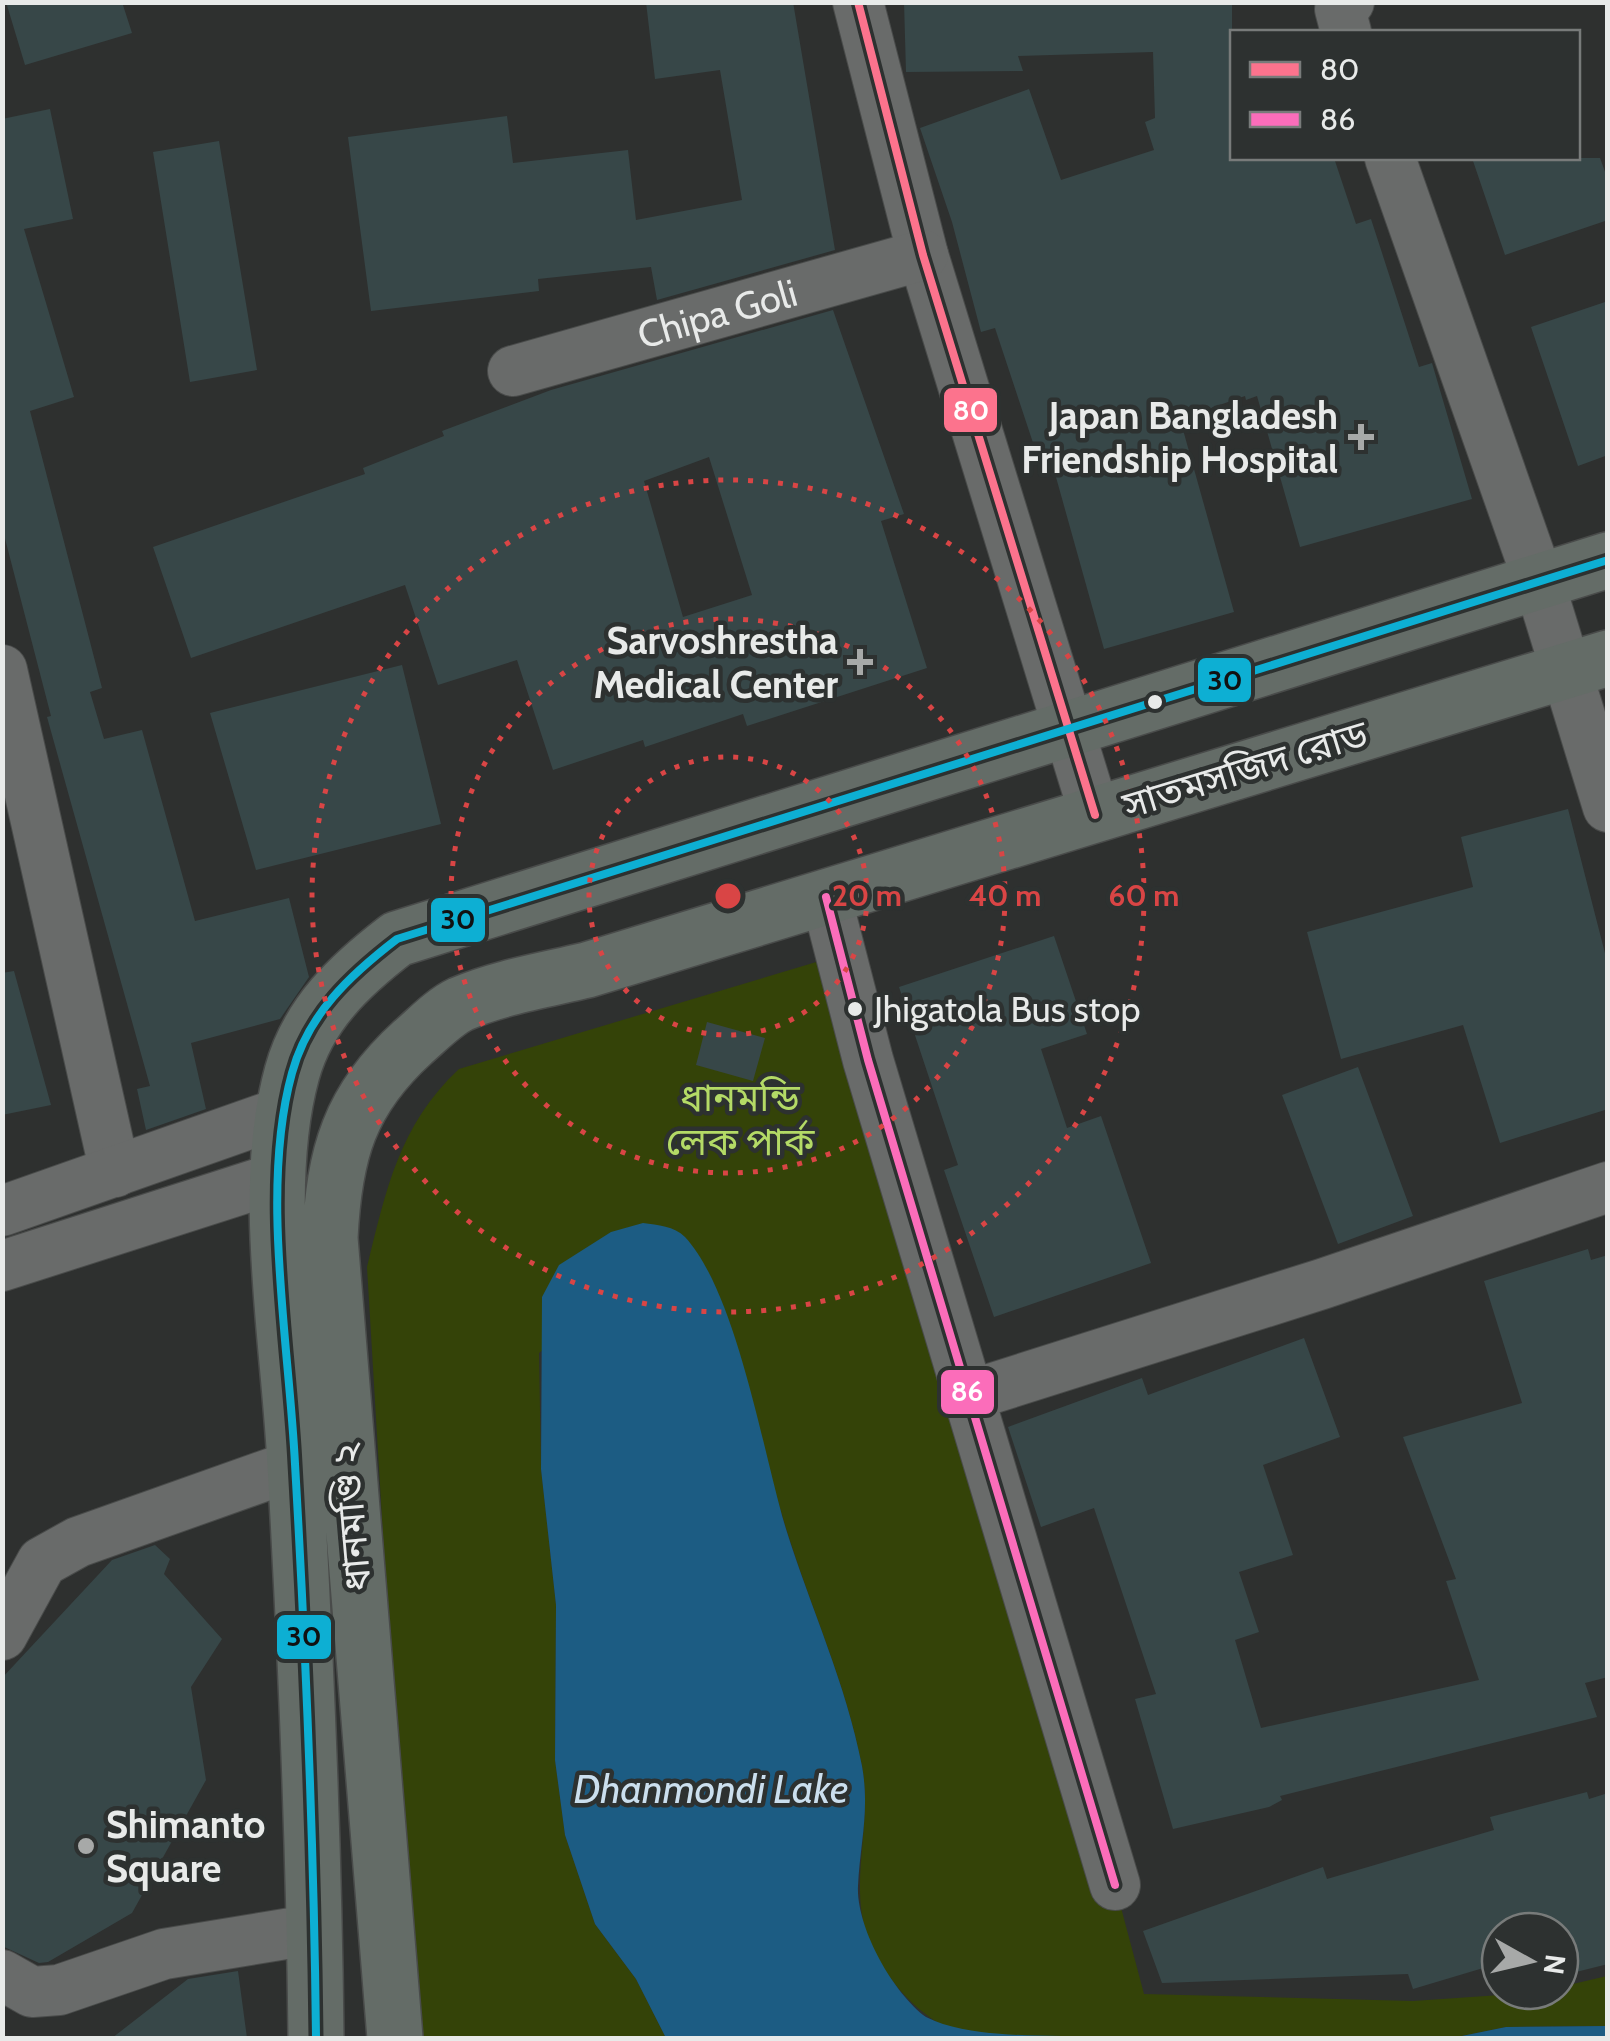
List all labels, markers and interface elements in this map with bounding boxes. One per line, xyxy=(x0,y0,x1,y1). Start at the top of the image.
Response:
legend xyxy=(1230,30,1580,160)
text: 80 xyxy=(1320,51,1359,88)
text: 86 xyxy=(1320,101,1355,138)
street label: Chipa Goli xyxy=(632,268,802,358)
line badge: 80 xyxy=(942,386,999,434)
place label: Japan Bangladesh Friendship Hospital xyxy=(1021,392,1338,483)
text: 80 xyxy=(953,393,989,427)
marker: Japan Bangladesh Friendship Hospital xyxy=(1348,424,1374,450)
place label: Sarvoshrestha Medical Center xyxy=(593,617,838,708)
marker: Sarvoshrestha Medical Center xyxy=(847,649,873,675)
line badge: 30 xyxy=(1196,656,1253,704)
text: 30 xyxy=(1208,663,1242,697)
unlabelled marker xyxy=(1145,692,1165,712)
street label: সাতমসজিদ রোড xyxy=(1116,709,1374,829)
text: 20 m xyxy=(832,877,902,914)
text: 40 m xyxy=(969,877,1041,914)
text: 60 m xyxy=(1109,877,1179,914)
centre of rings xyxy=(710,878,746,914)
line badge: 30 xyxy=(429,896,487,944)
text: 30 xyxy=(441,902,475,936)
place label: Jhigatola Bus stop xyxy=(873,987,1140,1031)
marker: Jhigatola Bus stop xyxy=(845,999,865,1019)
park label: ধানমন্ডি লেক পার্ক xyxy=(666,1074,816,1165)
line badge: 86 xyxy=(939,1368,996,1416)
text: 86 xyxy=(951,1374,983,1408)
street label: ধানমণ্ডি ২ xyxy=(321,1441,381,1593)
line badge: 30 xyxy=(275,1613,333,1661)
text: 30 xyxy=(287,1619,321,1653)
water label: Dhanmondi Lake xyxy=(574,1764,848,1813)
place label: Shimanto Square xyxy=(106,1801,265,1892)
marker: Shimanto Square xyxy=(75,1835,97,1857)
north arrow xyxy=(1480,1911,1580,2011)
text: N xyxy=(1537,1952,1573,1977)

